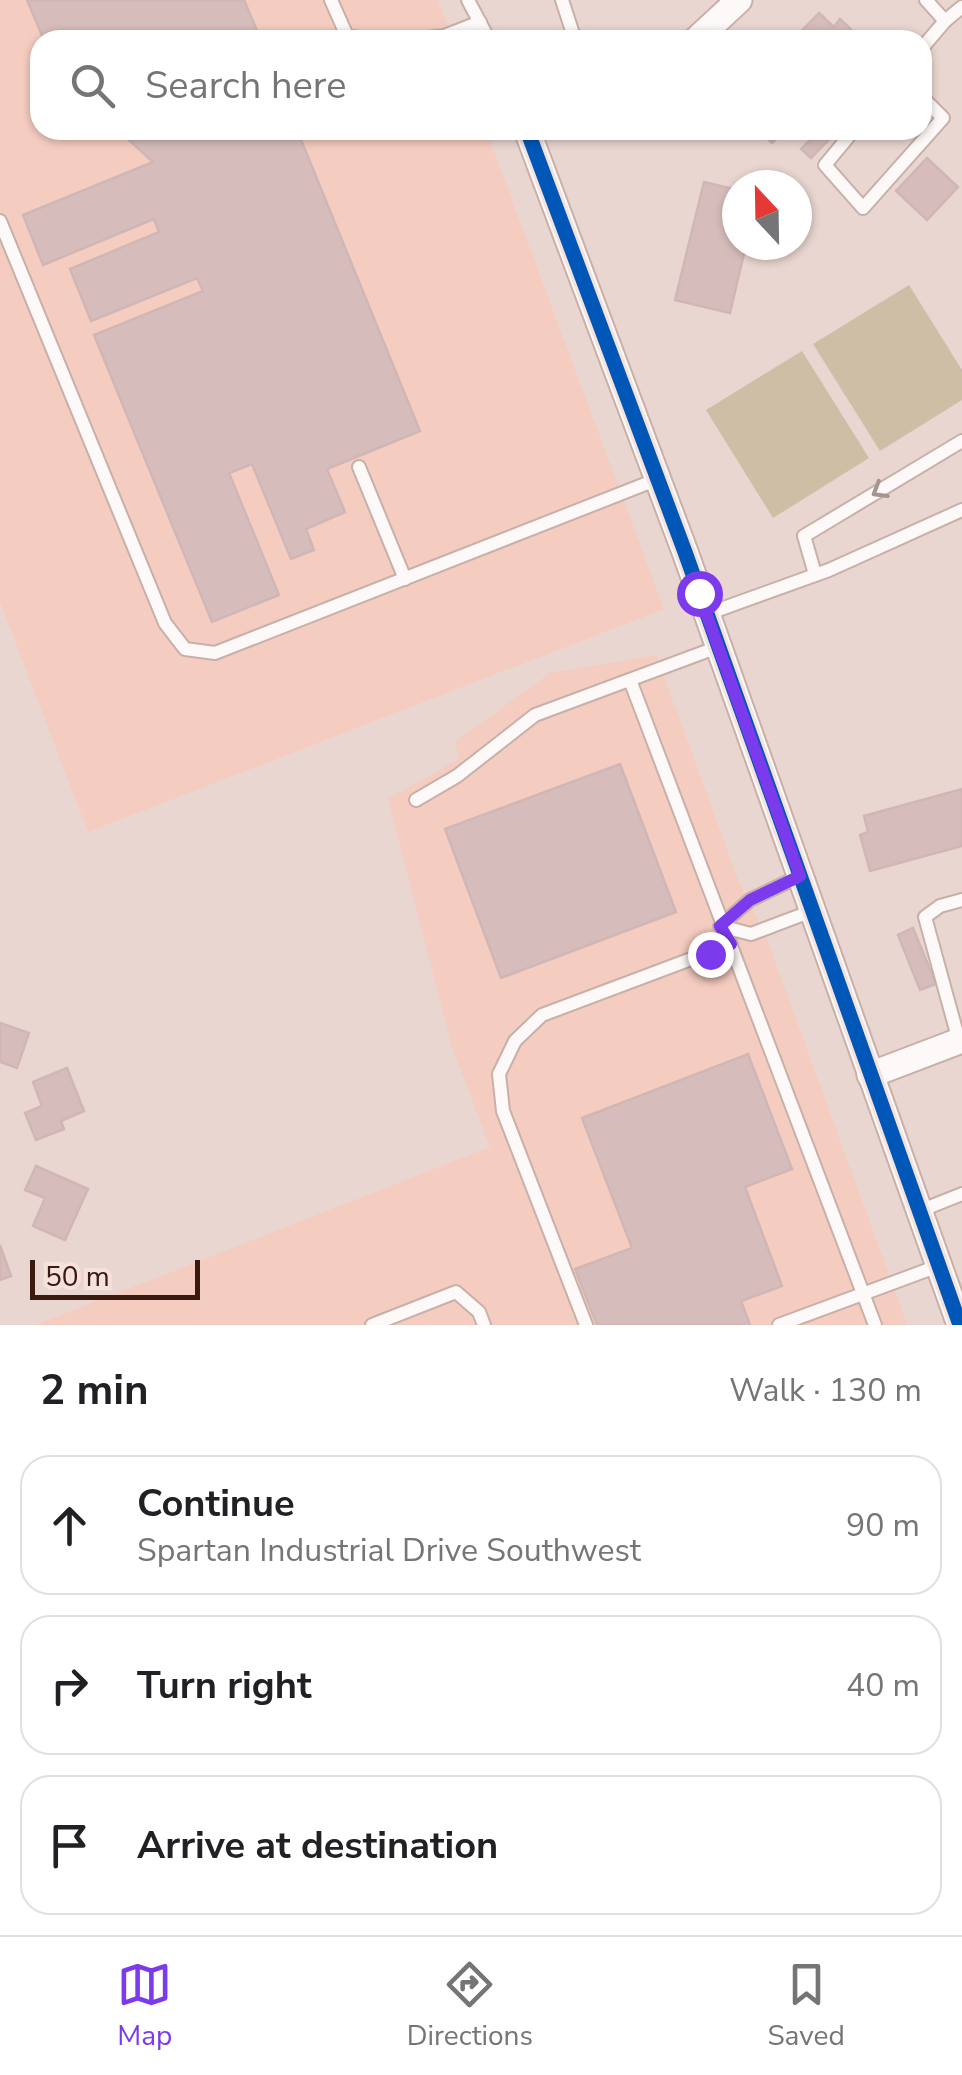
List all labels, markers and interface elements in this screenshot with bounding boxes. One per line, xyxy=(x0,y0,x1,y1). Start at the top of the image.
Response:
search box xyxy=(30,30,932,140)
icon: search xyxy=(65,58,120,113)
text: Search here xyxy=(145,60,346,111)
north arrow xyxy=(722,170,812,260)
one-way arrow xyxy=(872,479,890,498)
route start xyxy=(677,571,723,617)
route end xyxy=(688,932,734,978)
scale bar xyxy=(30,1255,200,1300)
text: 50 m xyxy=(45,1258,110,1296)
text: 2 min xyxy=(40,1362,149,1419)
text: Walk · 130 m xyxy=(729,1369,922,1412)
text: Continue xyxy=(137,1478,295,1529)
icon: ahead xyxy=(42,1498,97,1553)
text: 90 m xyxy=(846,1504,920,1547)
text: Spartan Industrial Drive Southwest xyxy=(137,1529,641,1572)
icon: right xyxy=(42,1658,97,1713)
text: Turn right xyxy=(137,1660,312,1711)
text: 40 m xyxy=(846,1664,920,1707)
icon: arrive xyxy=(42,1818,97,1873)
text: Arrive at destination xyxy=(137,1820,498,1871)
tab: Map xyxy=(117,1957,172,2055)
tab: Directions xyxy=(407,1957,533,2055)
tab: Saved xyxy=(767,1957,845,2055)

